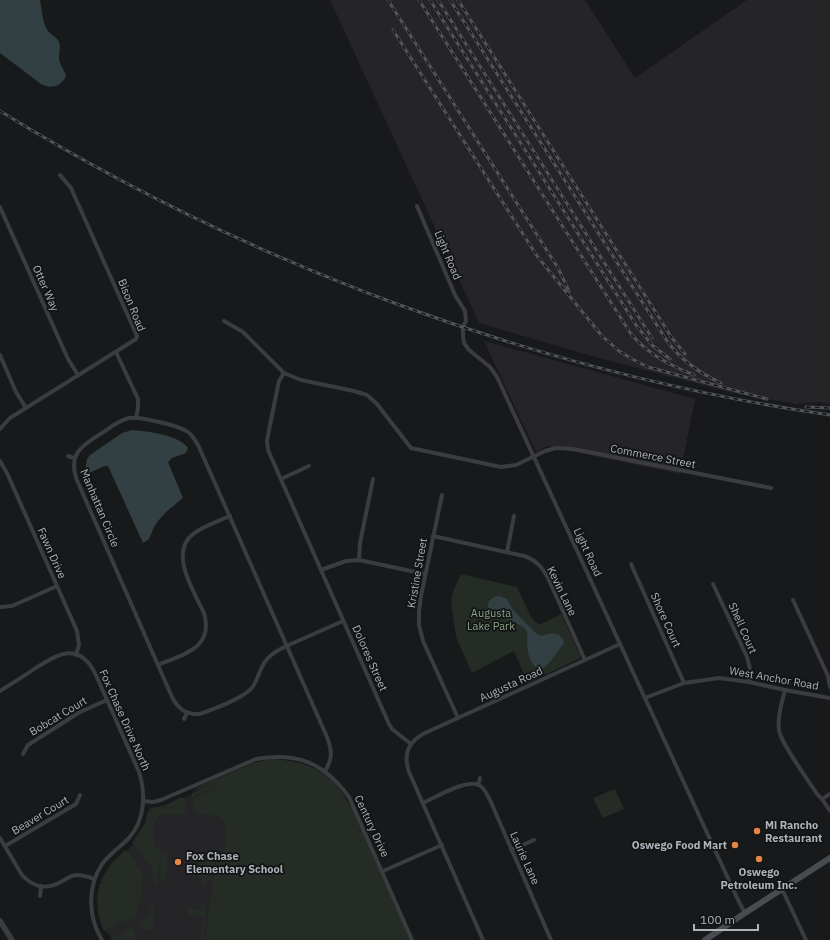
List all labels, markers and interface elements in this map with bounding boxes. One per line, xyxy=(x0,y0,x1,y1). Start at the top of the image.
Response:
street label: Light Road xyxy=(431,228,465,282)
street label: Otter Way xyxy=(30,263,63,314)
street label: Bison Road xyxy=(115,277,149,333)
street label: Commerce Street xyxy=(609,441,697,471)
street label: Manhattan Circle xyxy=(77,467,123,549)
street label: Fawn Drive xyxy=(35,525,69,581)
street label: Light Road xyxy=(571,525,605,579)
street label: Kristine Street xyxy=(404,537,430,609)
street label: Kevin Lane xyxy=(544,564,580,618)
street label: Shore Court xyxy=(648,590,684,650)
street label: Shell Court xyxy=(726,600,761,656)
park label: Augusta Lake Park xyxy=(467,606,515,633)
street label: Dolores Street xyxy=(349,623,391,693)
street label: Augusta Road xyxy=(477,663,545,705)
street label: West Anchor Road xyxy=(728,663,820,693)
street label: Fox Chase Drive North xyxy=(96,667,154,773)
street label: Bobcat Court xyxy=(27,693,89,739)
street label: Beaver Court xyxy=(9,792,71,838)
street label: Century Drive xyxy=(351,793,393,859)
place label: Mi Rancho Restaurant xyxy=(765,818,822,845)
marker: Mi Rancho Restaurant xyxy=(752,826,762,836)
street label: Laurie Lane xyxy=(507,829,543,887)
place label: Oswego Food Mart xyxy=(632,838,727,852)
marker: Oswego Food Mart xyxy=(730,840,740,850)
place label: Fox Chase Elementary School xyxy=(186,849,284,876)
marker: Oswego Petroleum Inc. xyxy=(754,854,764,864)
marker: Fox Chase Elementary School xyxy=(173,857,183,867)
place label: Oswego Petroleum Inc. xyxy=(721,865,797,892)
scale bar xyxy=(694,906,758,932)
text: 100 m xyxy=(700,912,735,927)

